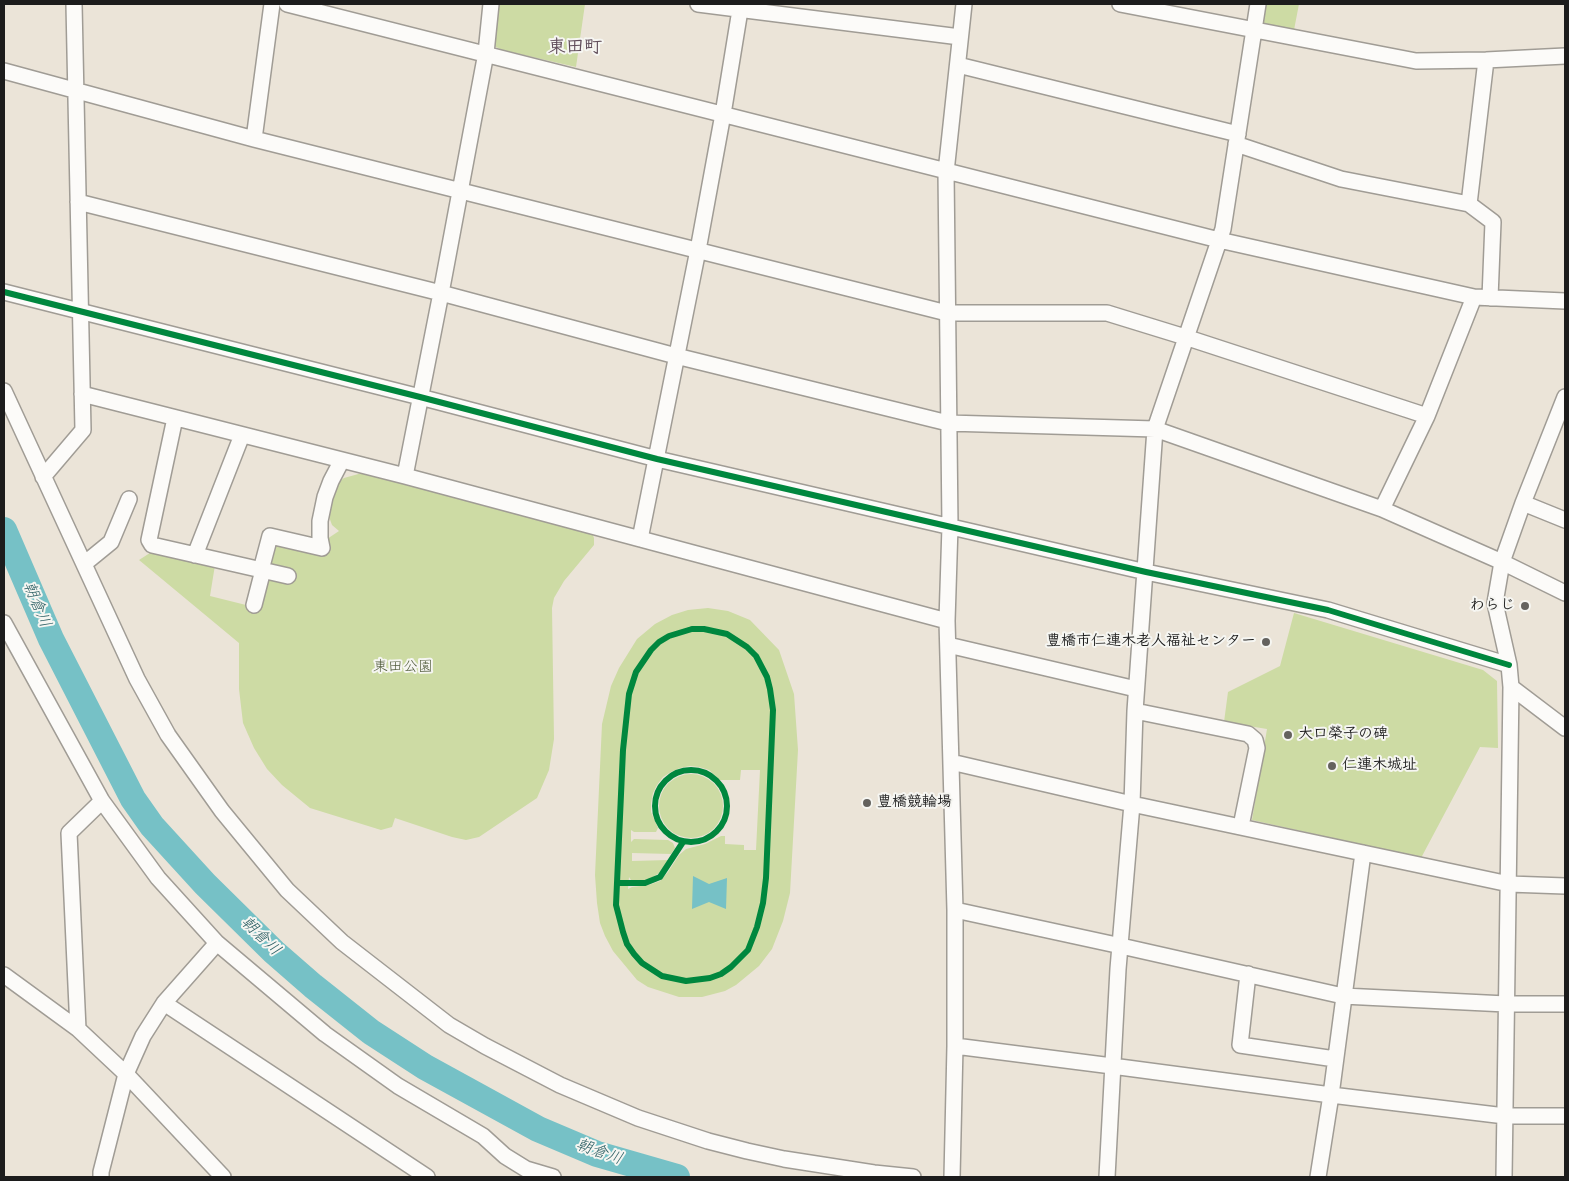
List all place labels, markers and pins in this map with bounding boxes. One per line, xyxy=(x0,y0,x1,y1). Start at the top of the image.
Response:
place label: わらじ xyxy=(1470,597,1515,615)
marker: わらじ xyxy=(1519,600,1531,612)
place label: 豊橋市仁連木老人福祉センター xyxy=(1046,633,1256,651)
marker: 豊橋市仁連木老人福祉センター xyxy=(1260,636,1272,648)
place label: 大口榮子の碑 xyxy=(1298,726,1388,744)
marker: 大口榮子の碑 xyxy=(1282,729,1294,741)
place label: 仁連木城址 xyxy=(1342,757,1417,775)
marker: 仁連木城址 xyxy=(1326,760,1338,772)
place label: 豊橋競輪場 xyxy=(877,794,952,812)
marker: 豊橋競輪場 xyxy=(861,797,873,809)

